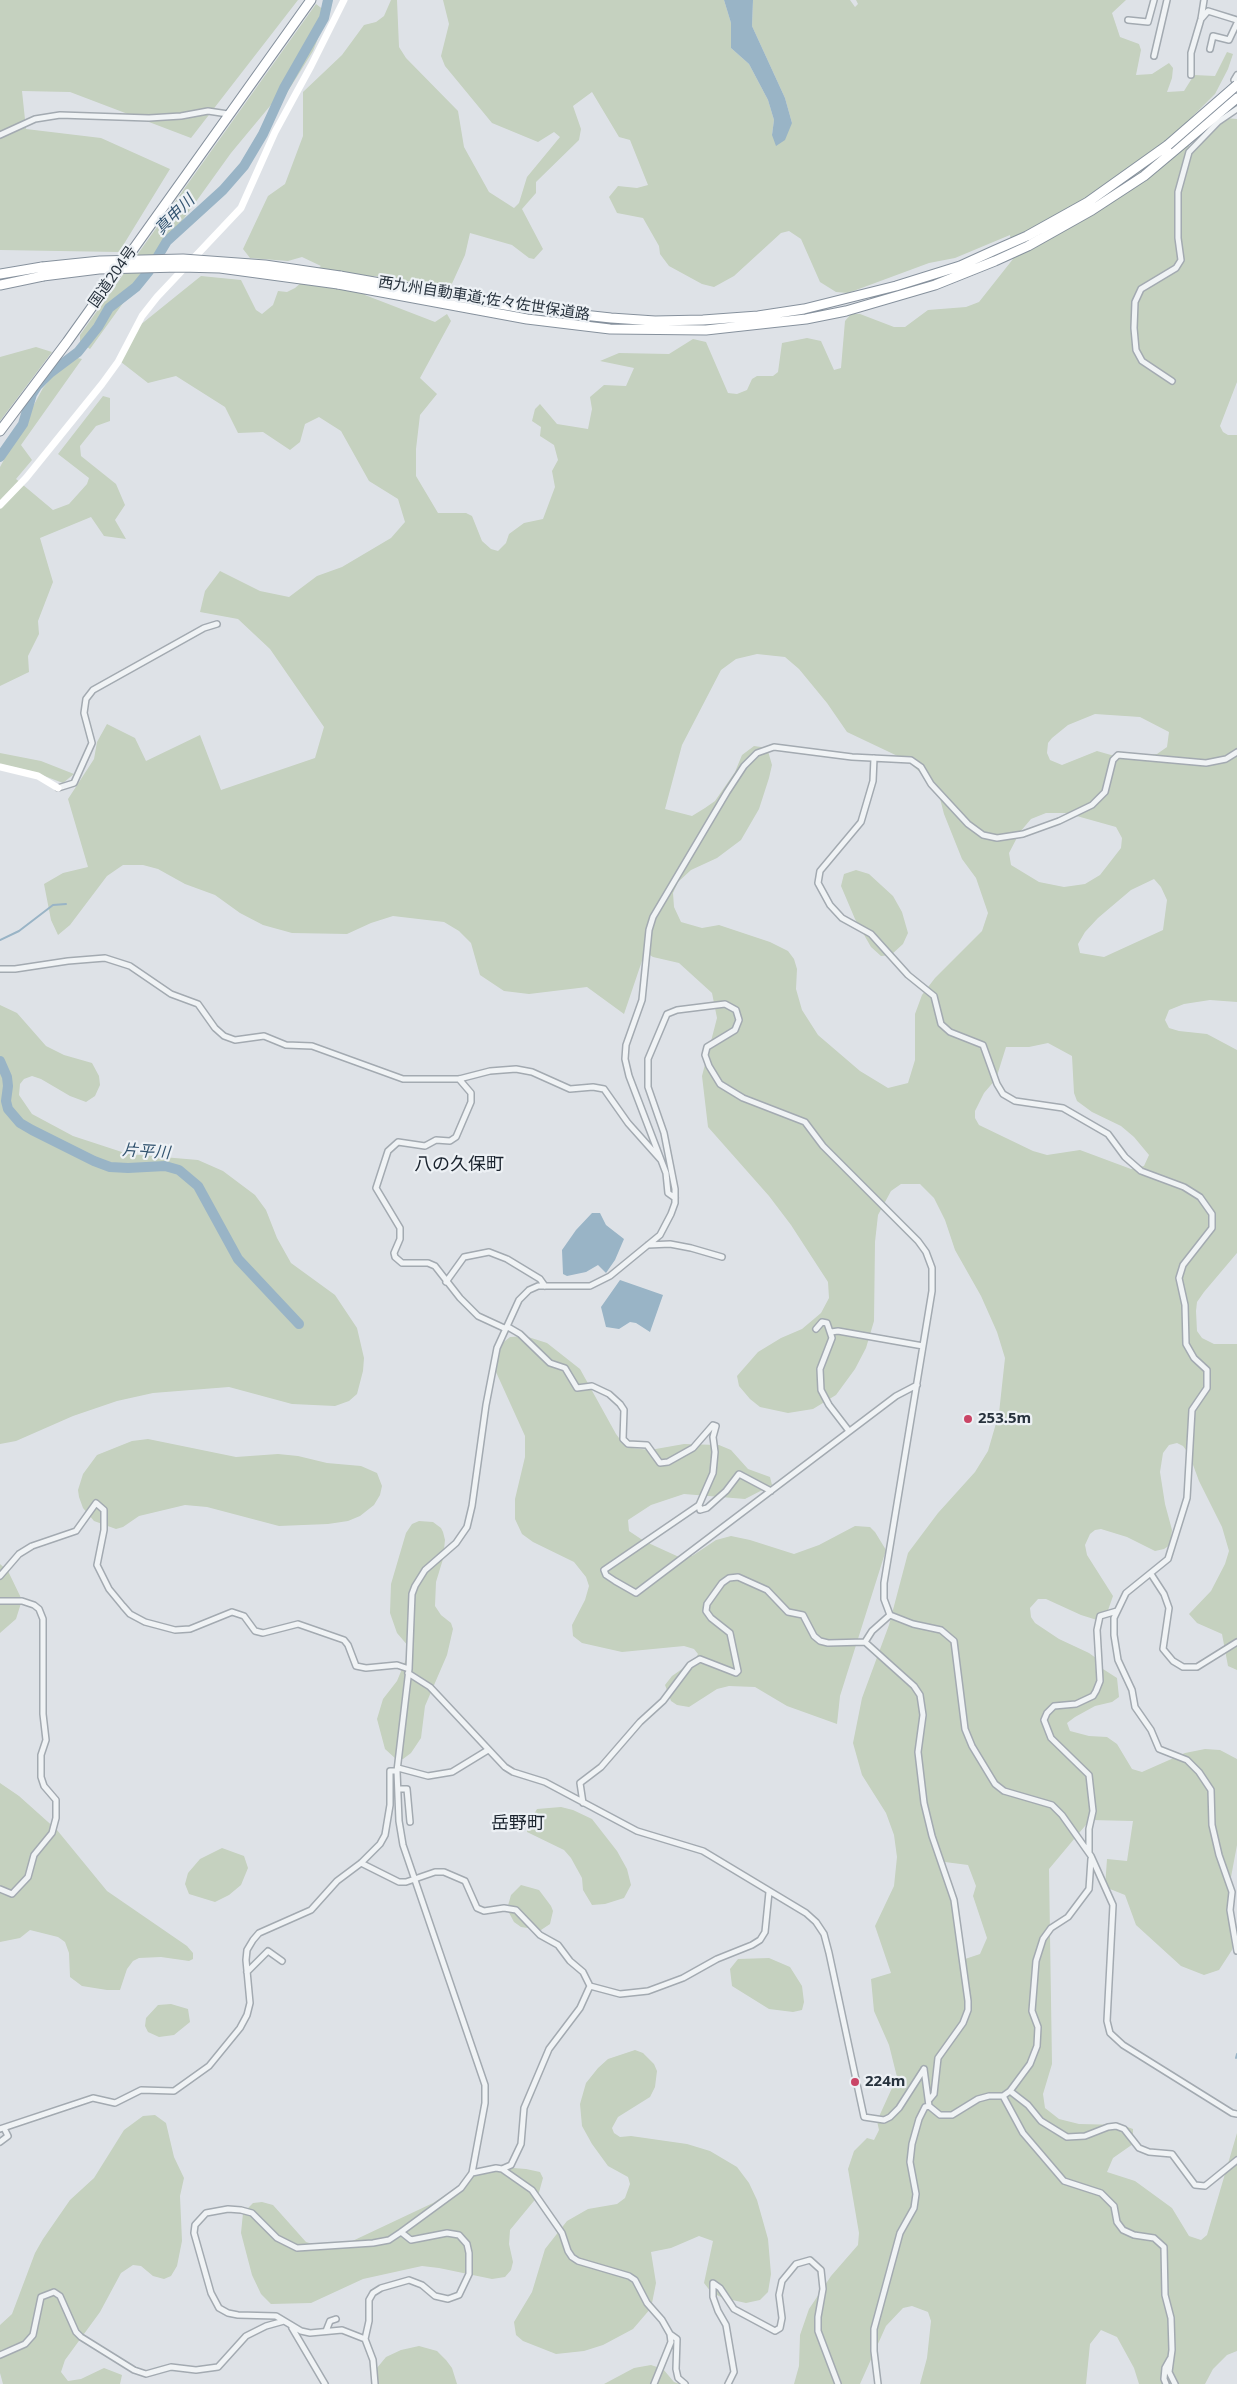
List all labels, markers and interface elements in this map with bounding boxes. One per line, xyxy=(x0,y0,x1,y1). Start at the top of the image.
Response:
water label: 真申川 xyxy=(151,191,199,239)
street label: 国道204号 xyxy=(85,243,141,311)
street label: 西九州自動車道;佐々佐世保道路 xyxy=(377,273,591,325)
water label: 片平川 xyxy=(121,1141,171,1163)
district label: 八の久保町 xyxy=(414,1154,504,1176)
place label: 253.5m xyxy=(978,1410,1031,1428)
marker: 253.5m xyxy=(962,1413,974,1425)
district label: 岳野町 xyxy=(491,1813,545,1835)
place label: 224m xyxy=(865,2073,905,2091)
marker: 224m xyxy=(849,2076,861,2088)

